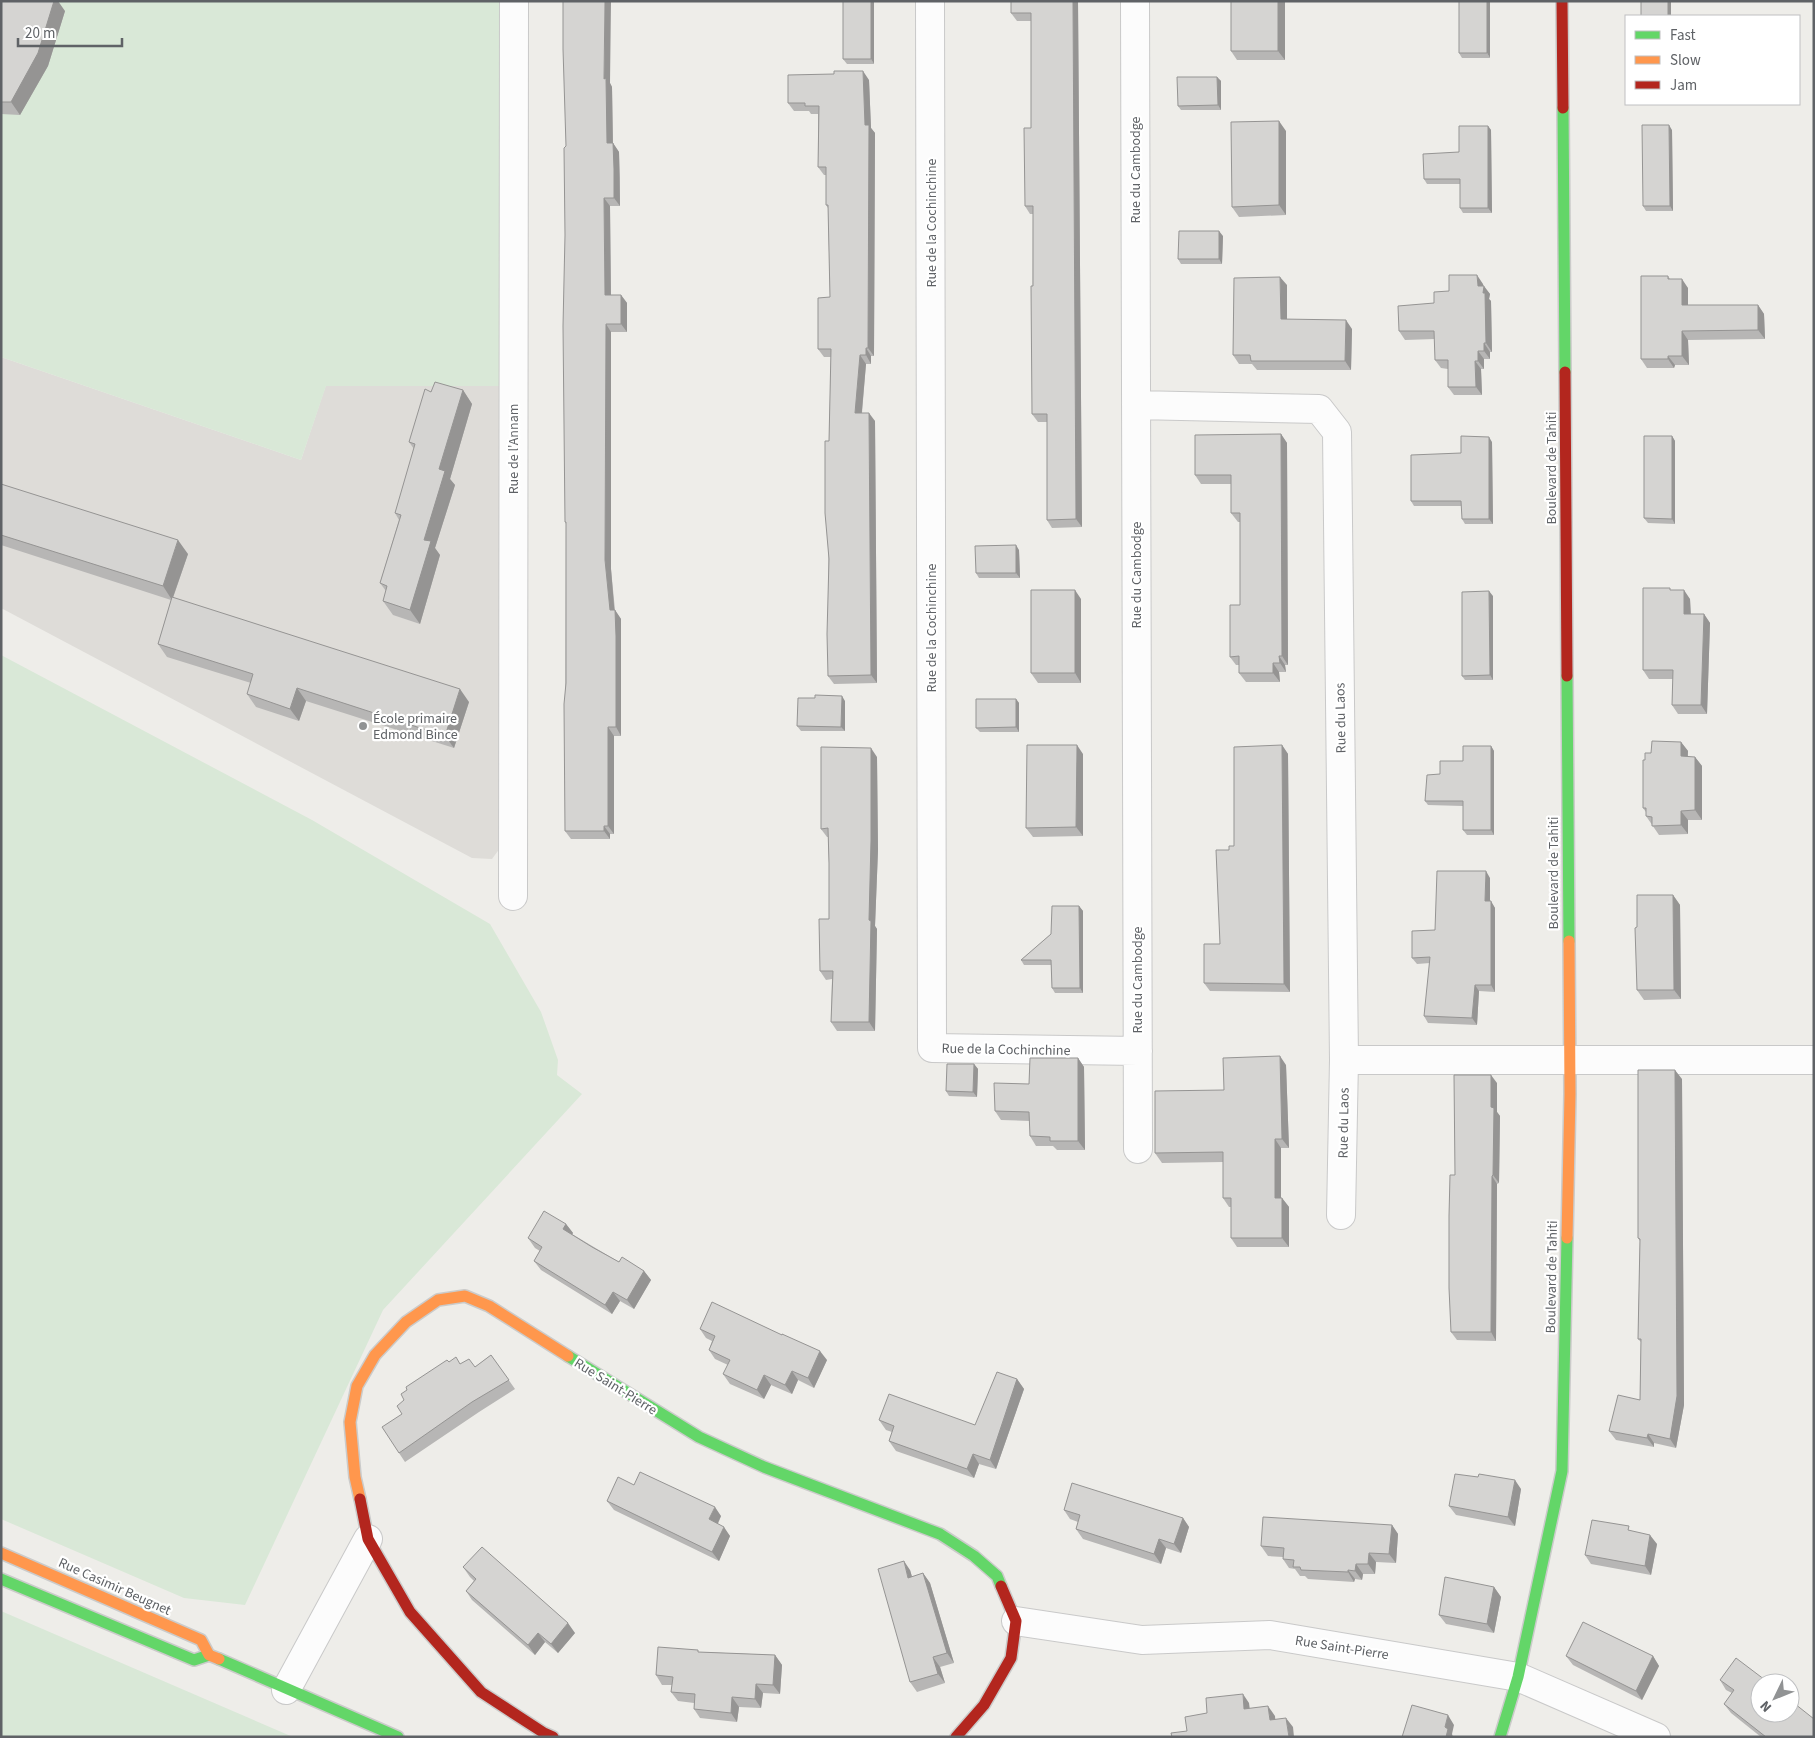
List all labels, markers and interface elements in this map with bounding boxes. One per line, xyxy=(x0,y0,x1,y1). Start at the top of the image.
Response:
scale bar xyxy=(18,15,121,47)
legend xyxy=(1625,15,1800,105)
text: 20 m xyxy=(25,23,55,44)
text: Fast xyxy=(1670,25,1696,46)
text: Slow xyxy=(1670,50,1701,71)
text: Jam xyxy=(1670,75,1697,96)
street label: Rue du Cambodge xyxy=(1126,116,1146,224)
street label: Rue de la Cochinchine xyxy=(922,158,942,288)
street label: Rue de l'Annam xyxy=(504,404,524,494)
street label: Boulevard de Tahiti xyxy=(1542,412,1562,524)
street label: Rue du Cambodge xyxy=(1127,521,1147,629)
street label: Rue de la Cochinchine xyxy=(922,563,942,693)
street label: Rue du Laos xyxy=(1330,682,1352,754)
place label: École primaire Edmond Bince xyxy=(373,709,458,745)
marker: École primaire Edmond Bince xyxy=(357,720,369,732)
street label: Boulevard de Tahiti xyxy=(1544,817,1564,929)
street label: Rue du Cambodge xyxy=(1128,926,1148,1034)
street label: Rue de la Cochinchine xyxy=(941,1039,1071,1061)
street label: Rue du Laos xyxy=(1333,1087,1355,1159)
street label: Boulevard de Tahiti xyxy=(1541,1220,1563,1334)
street label: Rue Saint-Pierre xyxy=(570,1353,661,1420)
street label: Rue Casimir Beugnet xyxy=(55,1553,174,1621)
street label: Rue Saint-Pierre xyxy=(1294,1631,1390,1665)
north arrow xyxy=(1750,1673,1800,1723)
text: N xyxy=(1756,1696,1777,1716)

